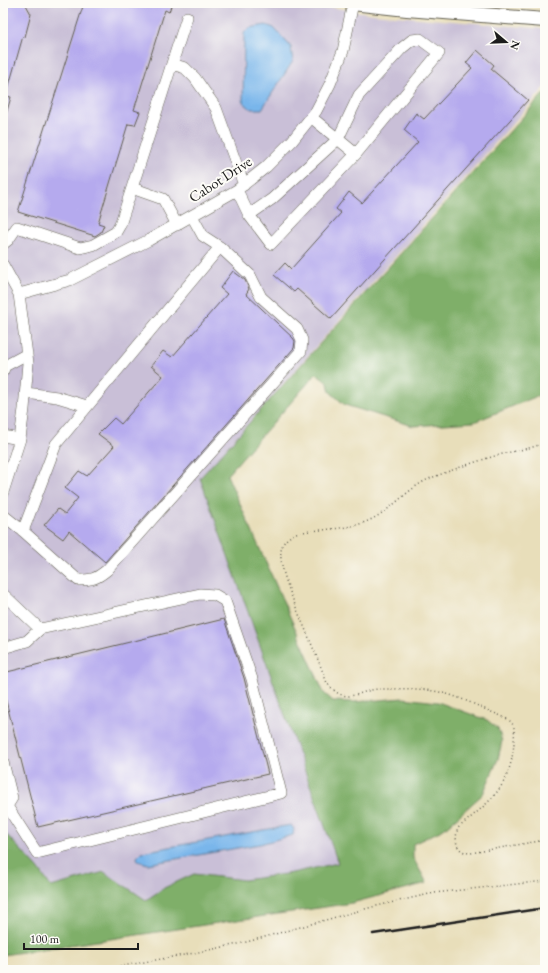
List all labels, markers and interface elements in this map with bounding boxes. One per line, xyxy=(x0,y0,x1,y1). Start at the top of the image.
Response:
north arrow xyxy=(486,22,526,62)
text: N xyxy=(507,39,524,52)
street label: Cabot Drive xyxy=(185,151,255,206)
scale bar xyxy=(24,925,138,951)
text: 100 m xyxy=(30,931,60,947)

